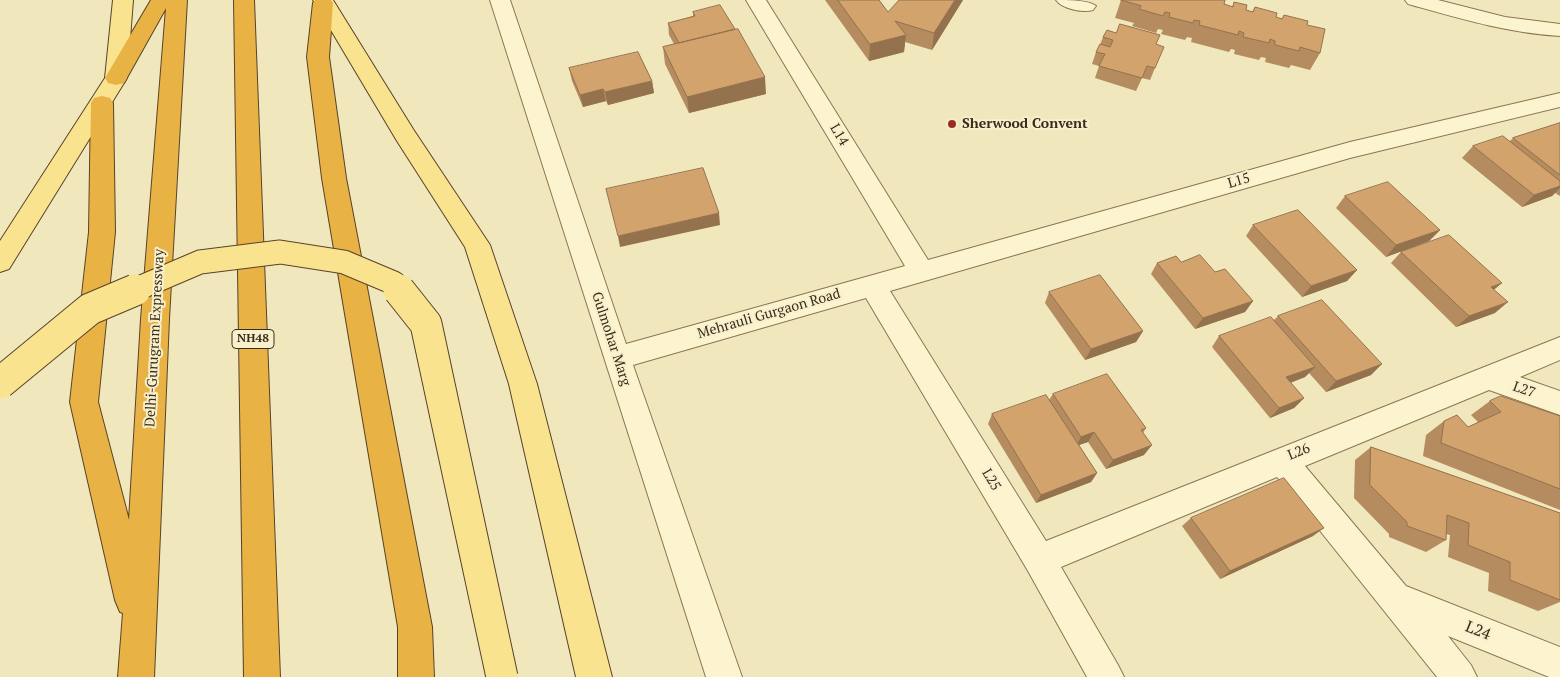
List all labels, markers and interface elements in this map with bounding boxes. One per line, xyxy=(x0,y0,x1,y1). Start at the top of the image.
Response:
place label: Sherwood Convent xyxy=(962,116,1088,132)
marker: Sherwood Convent xyxy=(946,118,958,130)
street label: L14 xyxy=(826,121,852,149)
street label: L15 xyxy=(1226,170,1252,192)
street label: Delhi-Gurugram Expressway xyxy=(142,249,168,427)
street label: Mehrauli Gurgaon Road xyxy=(696,286,842,342)
street label: Gulmohar Marg xyxy=(588,290,634,388)
road number: NH48 xyxy=(232,329,274,348)
street label: L27 xyxy=(1511,378,1537,402)
street label: L26 xyxy=(1285,440,1313,464)
street label: L25 xyxy=(978,466,1004,494)
street label: L24 xyxy=(1462,617,1494,645)

